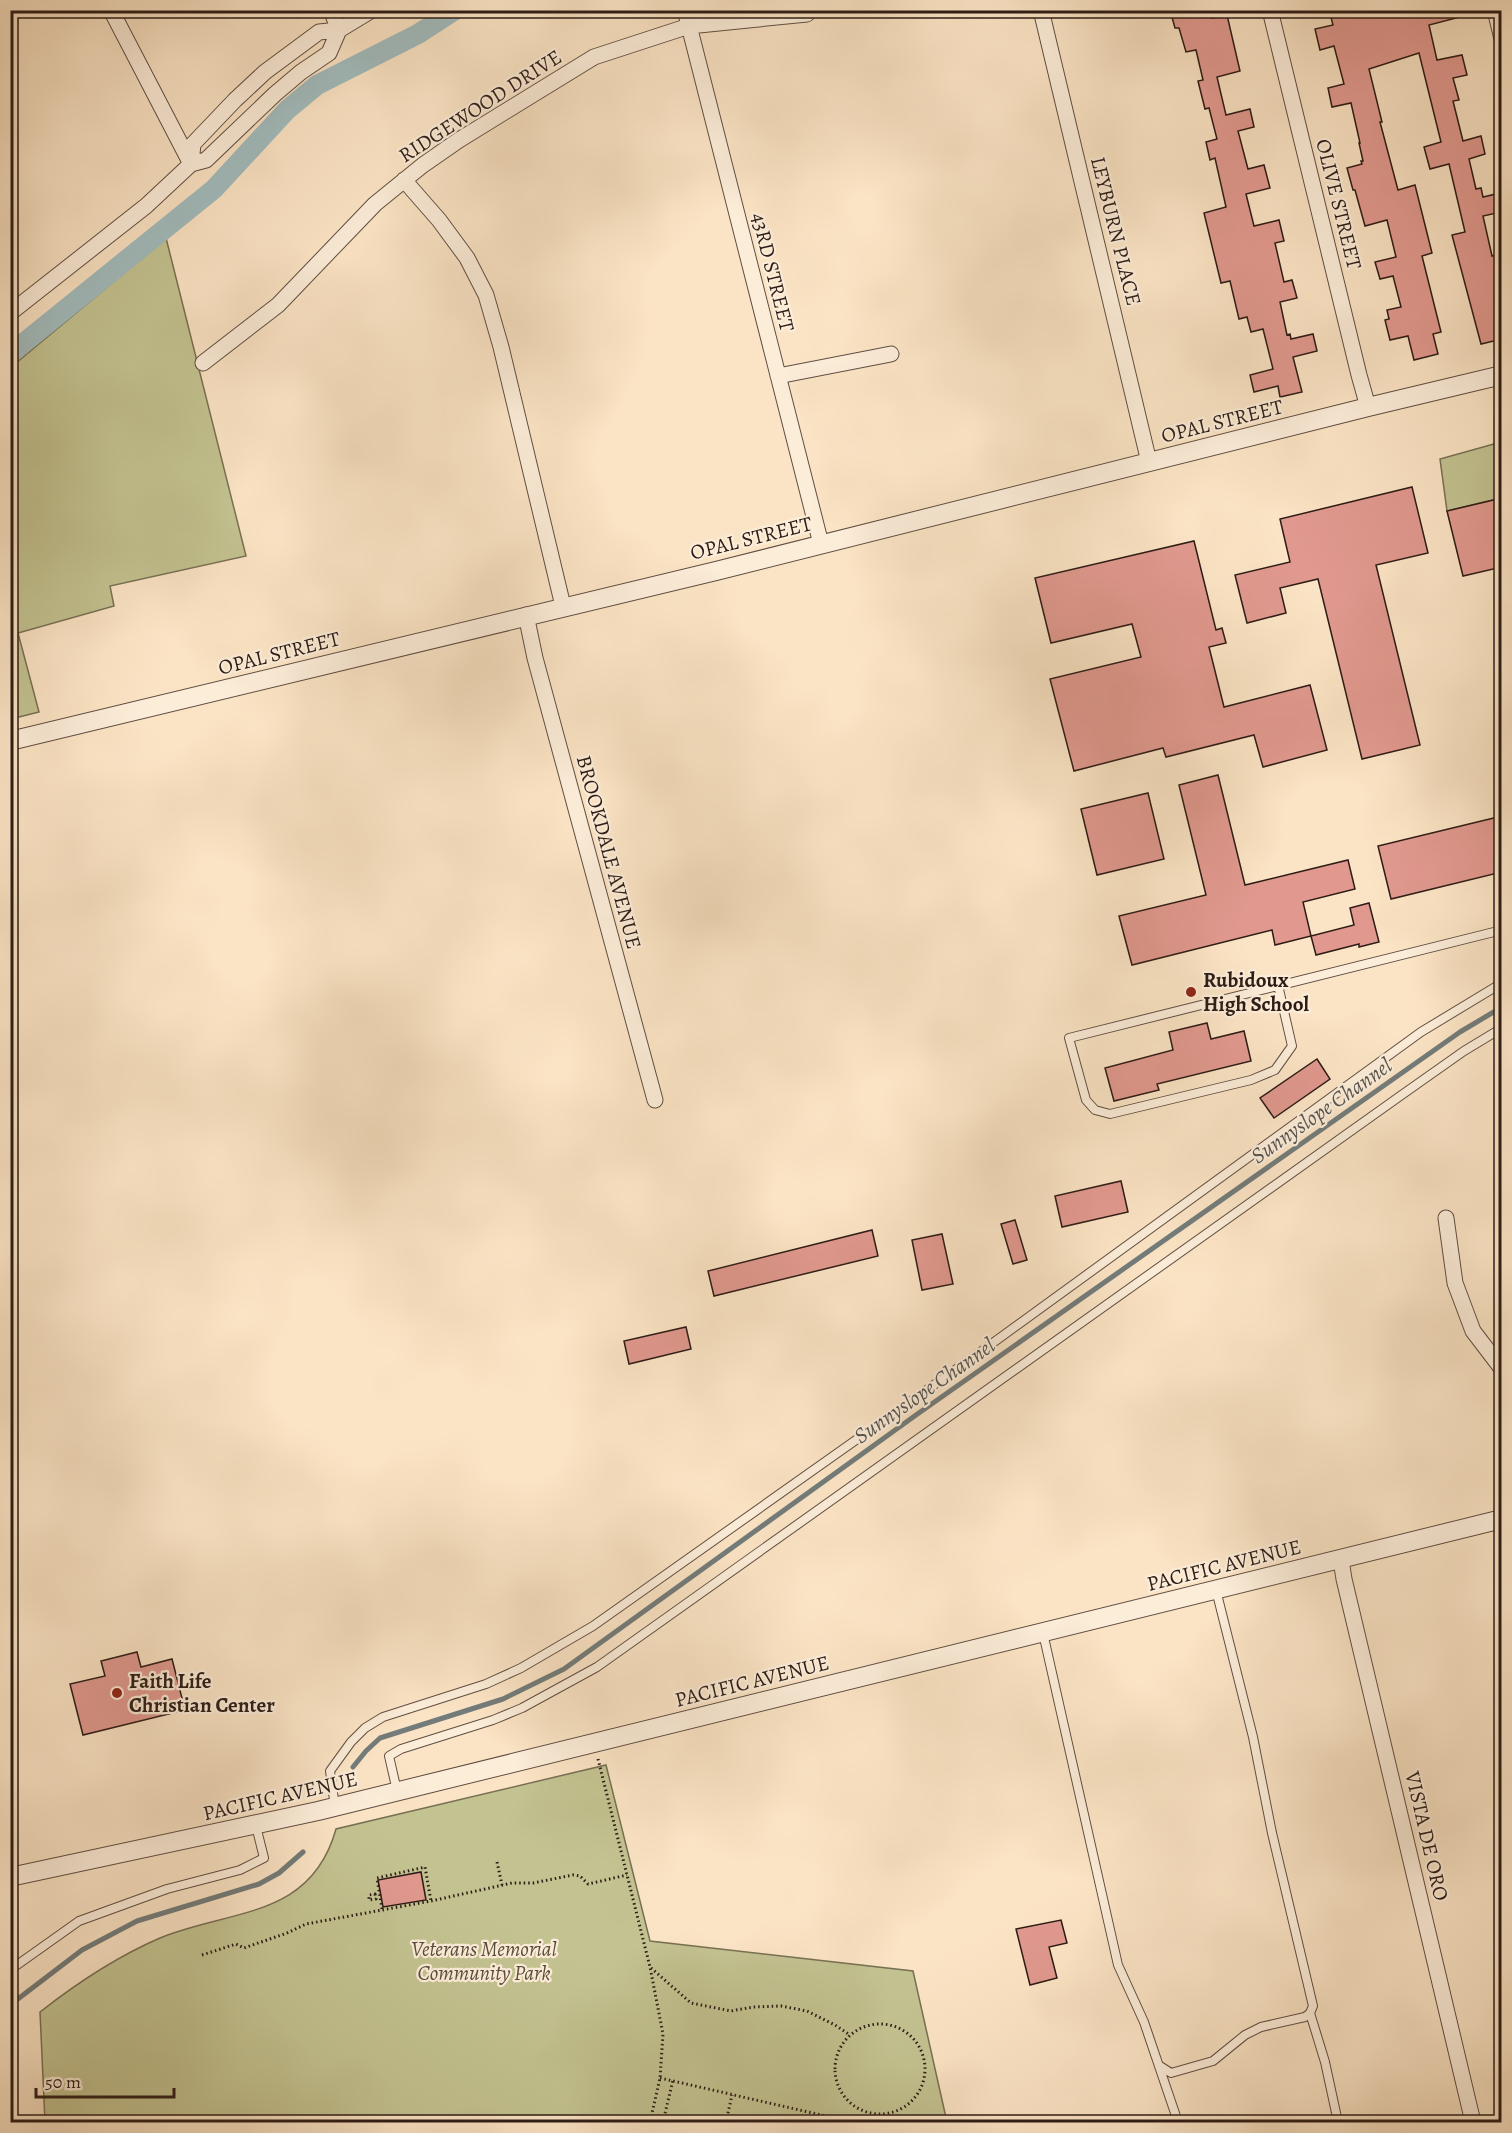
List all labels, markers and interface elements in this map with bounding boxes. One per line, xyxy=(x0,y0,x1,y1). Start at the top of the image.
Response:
street label: RIDGEWOOD DRIVE xyxy=(393,43,567,169)
street label: OLIVE STREET xyxy=(1309,136,1369,273)
street label: LEYBURN PLACE xyxy=(1084,154,1148,308)
street label: 43RD STREET xyxy=(745,210,801,335)
street label: OPAL STREET xyxy=(1158,392,1286,450)
street label: OPAL STREET xyxy=(687,509,815,567)
street label: OPAL STREET xyxy=(215,624,343,682)
street label: BROOKDALE AVENUE xyxy=(570,752,648,952)
place label: Rubidoux High School xyxy=(1203,966,1309,1018)
marker: Rubidoux High School xyxy=(1184,985,1198,999)
water label: Sunnyslope Channel xyxy=(1245,1051,1399,1171)
water label: Sunnyslope Channel xyxy=(848,1331,1002,1451)
street label: PACIFIC AVENUE xyxy=(1144,1532,1304,1598)
street label: PACIFIC AVENUE xyxy=(672,1648,832,1714)
place label: Faith Life Christian Center xyxy=(129,1667,275,1719)
marker: Faith Life Christian Center xyxy=(110,1686,124,1700)
street label: PACIFIC AVENUE xyxy=(200,1765,360,1827)
street label: VISTA DE ORO xyxy=(1398,1768,1455,1903)
park label: Veterans Memorial Community Park xyxy=(411,1935,557,1987)
scale bar xyxy=(36,2061,174,2099)
text: 50 m xyxy=(45,2070,81,2094)

